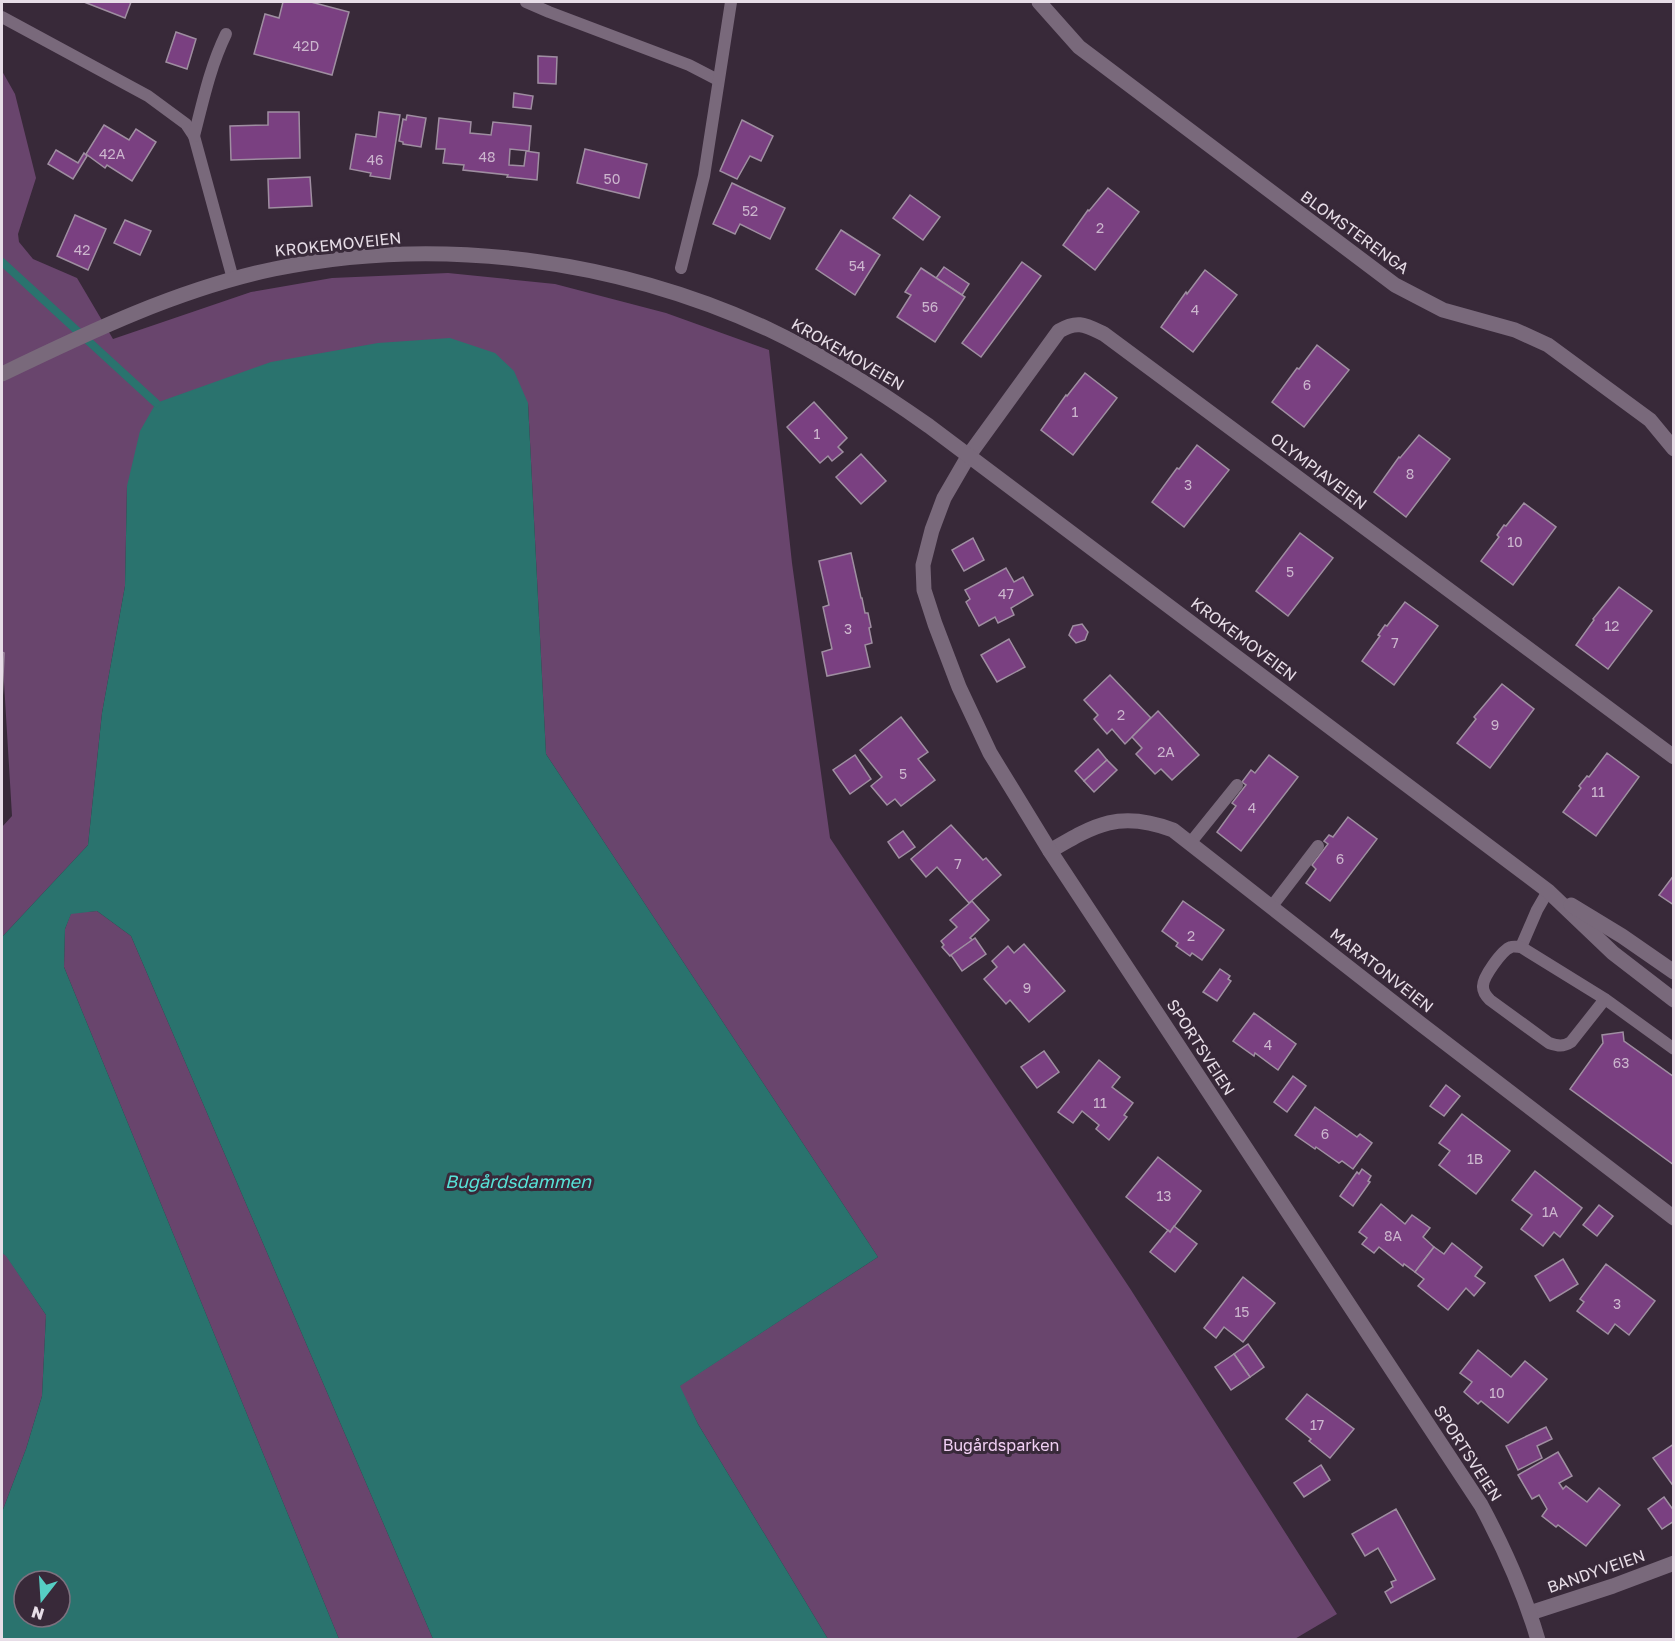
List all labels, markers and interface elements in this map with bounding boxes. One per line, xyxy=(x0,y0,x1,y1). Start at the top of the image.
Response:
house number: 42D xyxy=(293,37,319,54)
house number: 42A xyxy=(99,145,126,162)
house number: 48 xyxy=(478,148,496,165)
house number: 46 xyxy=(366,151,384,168)
house number: 50 xyxy=(604,170,620,187)
street label: BLOMSTERENGA xyxy=(1297,186,1413,278)
house number: 52 xyxy=(742,202,758,219)
house number: 2 xyxy=(1096,219,1104,236)
street label: KROKEMOVEIEN xyxy=(274,227,402,261)
house number: 42 xyxy=(74,241,90,258)
house number: 54 xyxy=(849,257,865,274)
house number: 56 xyxy=(922,298,938,315)
house number: 4 xyxy=(1191,301,1199,318)
street label: KROKEMOVEIEN xyxy=(788,314,908,394)
house number: 6 xyxy=(1303,376,1311,393)
house number: 1 xyxy=(1072,403,1079,420)
house number: 1 xyxy=(814,425,821,442)
street label: OLYMPIAVEIEN xyxy=(1267,428,1371,514)
house number: 8 xyxy=(1406,465,1414,482)
house number: 3 xyxy=(1184,476,1192,493)
house number: 10 xyxy=(1507,533,1523,550)
house number: 5 xyxy=(1286,563,1294,580)
house number: 47 xyxy=(998,585,1014,602)
street label: KROKEMOVEIEN xyxy=(1187,593,1301,685)
house number: 12 xyxy=(1605,617,1619,634)
house number: 3 xyxy=(844,620,852,637)
house number: 7 xyxy=(1391,634,1399,651)
house number: 2 xyxy=(1117,706,1125,723)
house number: 9 xyxy=(1491,716,1499,733)
house number: 2A xyxy=(1157,743,1175,760)
house number: 5 xyxy=(899,765,907,782)
house number: 11 xyxy=(1591,783,1605,800)
house number: 4 xyxy=(1248,799,1256,816)
house number: 6 xyxy=(1336,850,1344,867)
house number: 7 xyxy=(954,855,962,872)
street label: MARATONVEIEN xyxy=(1326,923,1438,1017)
house number: 2 xyxy=(1187,927,1195,944)
house number: 9 xyxy=(1023,979,1031,996)
street label: SPORTSVEIEN xyxy=(1163,995,1239,1099)
house number: 4 xyxy=(1264,1036,1272,1053)
house number: 63 xyxy=(1613,1054,1629,1071)
house number: 11 xyxy=(1093,1094,1107,1111)
house number: 6 xyxy=(1321,1125,1329,1142)
house number: 1B xyxy=(1467,1150,1483,1167)
water label: Bugårdsdammen xyxy=(445,1170,592,1192)
house number: 13 xyxy=(1157,1187,1171,1204)
house number: 1A xyxy=(1542,1203,1559,1220)
house number: 8A xyxy=(1384,1227,1403,1244)
house number: 3 xyxy=(1613,1295,1621,1312)
house number: 15 xyxy=(1235,1303,1249,1320)
house number: 10 xyxy=(1489,1384,1505,1401)
street label: SPORTSVEIEN xyxy=(1430,1401,1506,1505)
house number: 17 xyxy=(1310,1416,1324,1433)
park label: Bugårdsparken xyxy=(943,1435,1059,1455)
street label: BANDYVEIEN xyxy=(1545,1545,1647,1597)
north arrow xyxy=(12,1569,72,1629)
text: N xyxy=(29,1602,46,1625)

